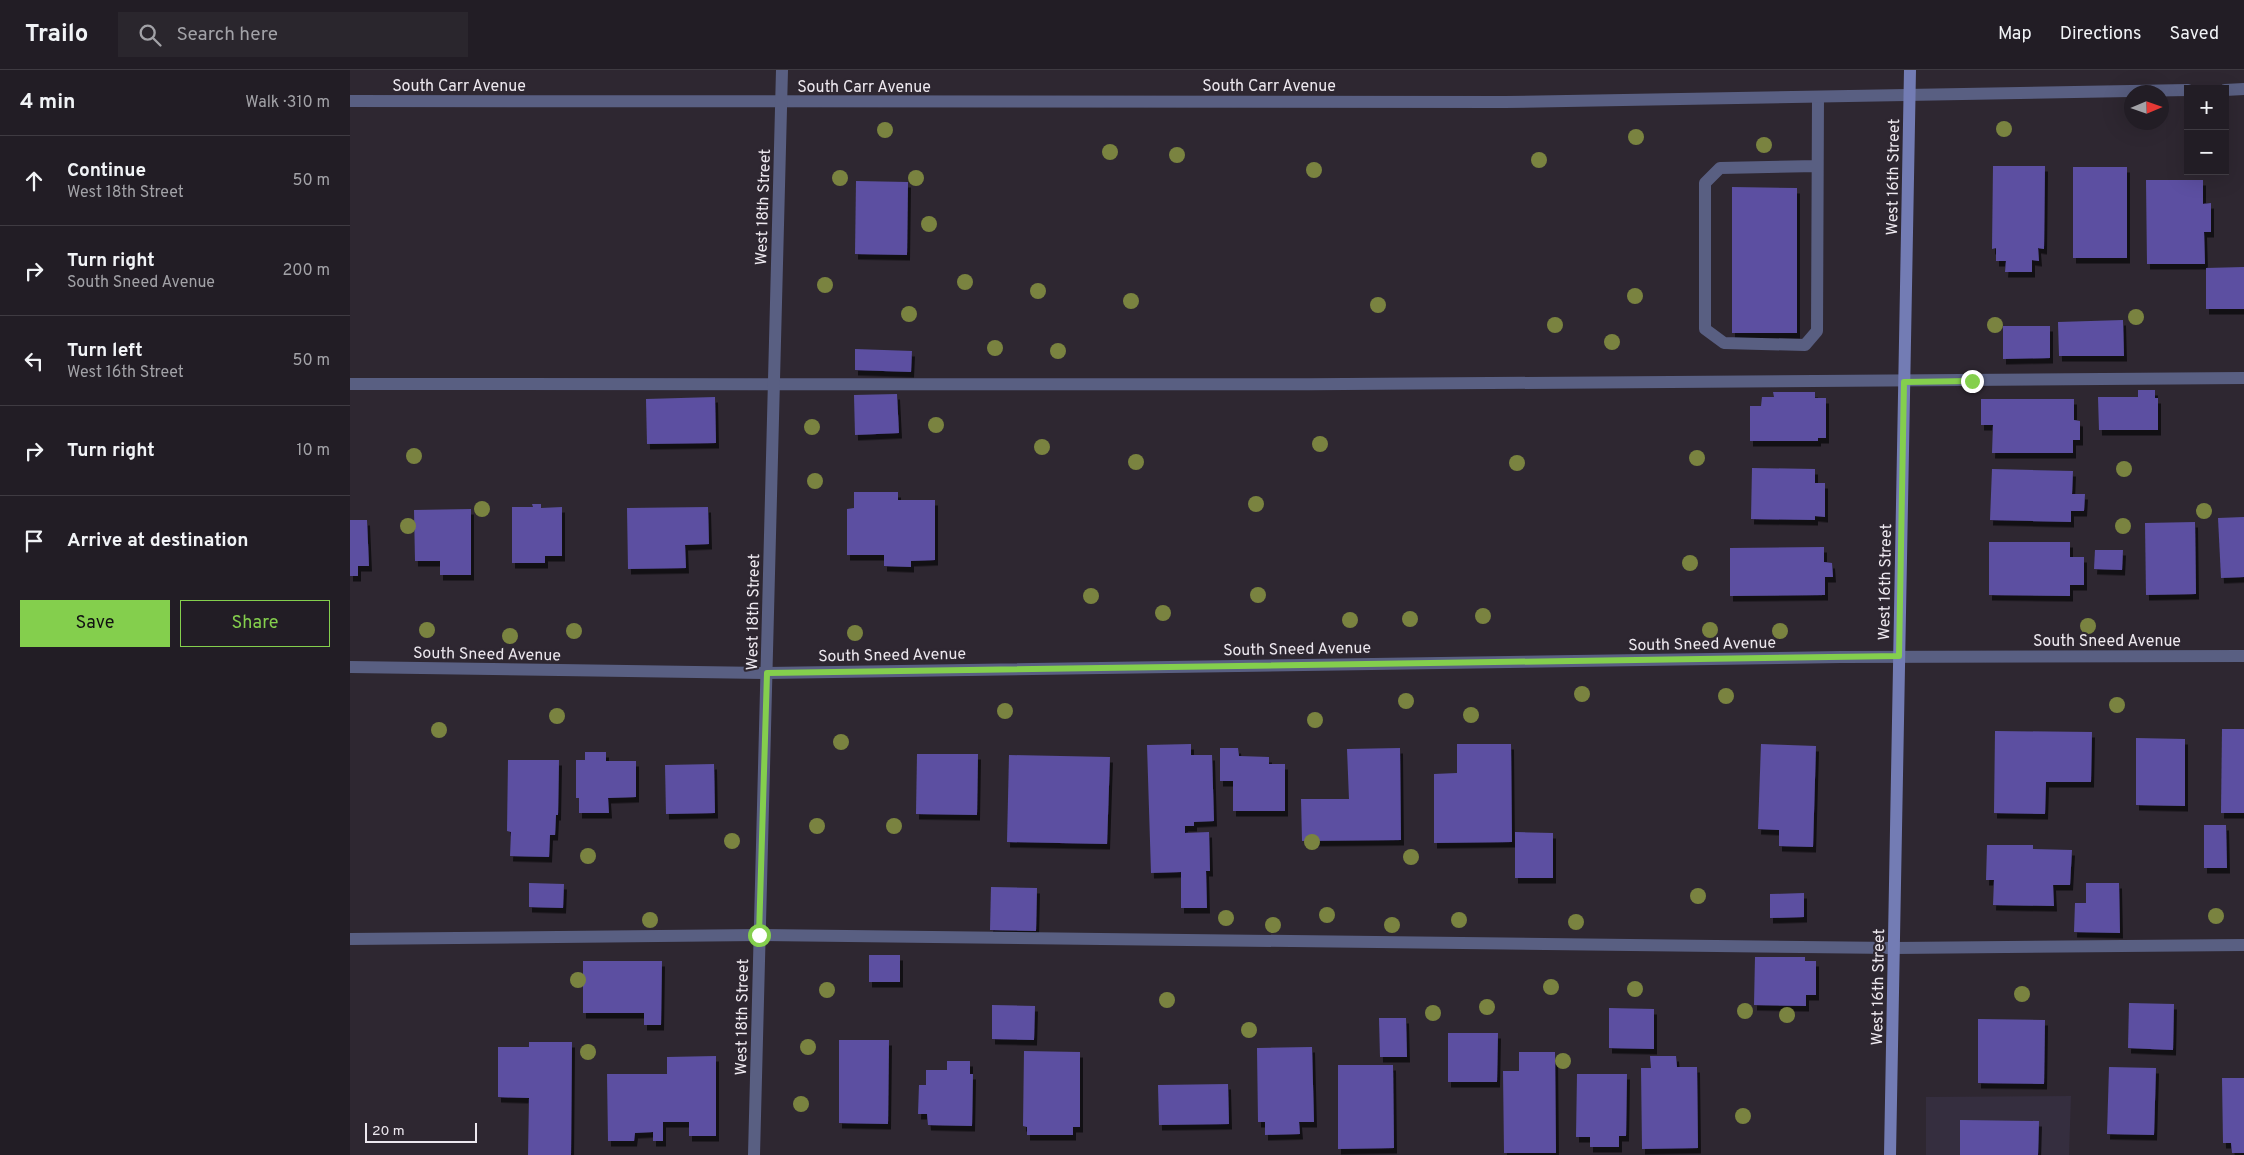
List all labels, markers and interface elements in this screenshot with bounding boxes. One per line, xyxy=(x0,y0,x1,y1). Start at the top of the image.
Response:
search box xyxy=(118,12,468,57)
text: Trailo xyxy=(25,20,88,50)
icon: search xyxy=(136,21,164,49)
text: Search here xyxy=(176,23,278,47)
text: Map xyxy=(1998,23,2032,46)
text: Directions xyxy=(2060,23,2142,46)
text: Saved xyxy=(2170,23,2219,46)
street label: South Carr Avenue xyxy=(392,77,526,97)
street label: South Carr Avenue xyxy=(1202,77,1336,97)
street label: South Carr Avenue xyxy=(797,78,931,98)
north arrow xyxy=(2124,85,2169,130)
map controls xyxy=(2184,85,2229,175)
button: + xyxy=(2184,85,2229,130)
text: 4 min xyxy=(20,89,76,116)
text: Walk · 310 m xyxy=(245,93,330,113)
street label: West 16th Street xyxy=(1883,118,1905,236)
button: − xyxy=(2184,130,2229,175)
street label: West 18th Street xyxy=(752,148,776,266)
text: Continue xyxy=(67,159,146,183)
icon: ahead xyxy=(20,167,48,195)
text: 50 m xyxy=(293,171,330,191)
text: West 18th Street xyxy=(67,183,184,203)
text: Turn right xyxy=(67,249,155,273)
icon: right xyxy=(20,257,48,285)
text: 200 m xyxy=(282,261,330,281)
text: South Sneed Avenue xyxy=(67,273,215,293)
text: Turn left xyxy=(67,339,143,363)
icon: left xyxy=(20,347,48,375)
text: 50 m xyxy=(293,351,330,371)
text: West 16th Street xyxy=(67,363,184,383)
route end xyxy=(1961,370,1984,393)
icon: right xyxy=(20,437,48,465)
text: Turn right xyxy=(67,439,155,463)
text: 10 m xyxy=(296,441,330,461)
street label: West 16th Street xyxy=(1875,523,1897,641)
icon: arrive xyxy=(20,527,48,555)
text: Arrive at destination xyxy=(67,529,248,553)
street label: West 18th Street xyxy=(743,554,765,671)
button: Save xyxy=(20,600,170,647)
button: Share xyxy=(180,600,330,647)
street label: South Sneed Avenue xyxy=(2033,632,2181,652)
street label: South Sneed Avenue xyxy=(1628,634,1776,656)
street label: South Sneed Avenue xyxy=(1223,639,1371,661)
street label: South Sneed Avenue xyxy=(413,644,561,666)
street label: South Sneed Avenue xyxy=(818,645,966,667)
route start xyxy=(748,924,771,947)
street label: West 16th Street xyxy=(1868,928,1890,1046)
street label: West 18th Street xyxy=(732,959,754,1076)
scale bar xyxy=(365,1120,478,1143)
text: 20 m xyxy=(372,1123,405,1140)

